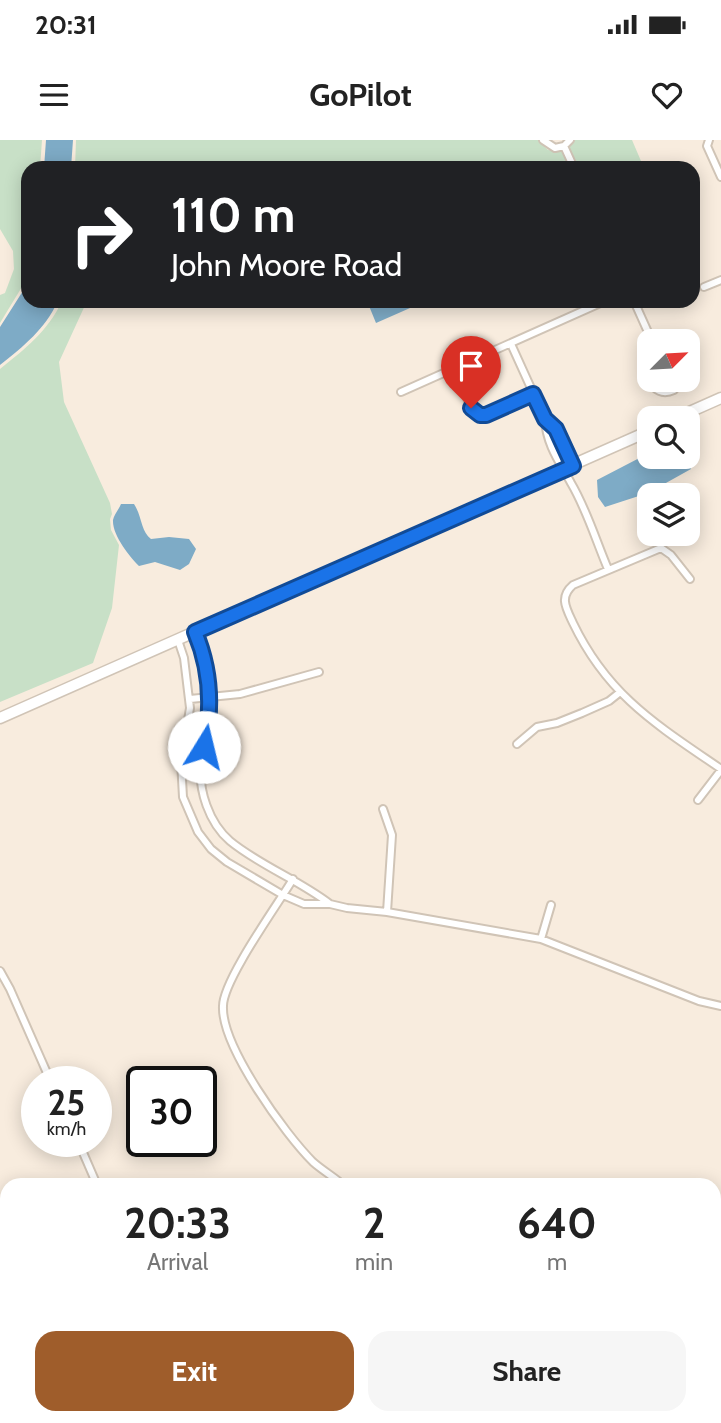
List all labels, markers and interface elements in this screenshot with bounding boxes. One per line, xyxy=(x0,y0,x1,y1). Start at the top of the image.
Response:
text: 20:31 xyxy=(35,9,97,41)
text: GoPilot xyxy=(309,75,412,114)
icon: menu xyxy=(35,76,73,114)
icon: heart xyxy=(648,76,686,114)
text: 110 m xyxy=(171,185,295,244)
icon: right xyxy=(56,189,147,280)
text: John Moore Road xyxy=(171,245,402,284)
north arrow xyxy=(637,329,700,392)
map controls xyxy=(637,329,700,546)
pin xyxy=(441,336,501,408)
icon: arrive xyxy=(452,347,490,385)
button: search xyxy=(637,406,700,469)
button: layers xyxy=(637,483,700,546)
position arrow xyxy=(167,710,241,784)
speed limit sign: 30 xyxy=(126,1066,217,1157)
text: 25 xyxy=(48,1081,85,1124)
text: km/h xyxy=(47,1118,86,1140)
text: 20:33 xyxy=(124,1197,231,1249)
text: 2 xyxy=(363,1197,385,1249)
text: 640 xyxy=(517,1197,597,1249)
text: Arrival xyxy=(147,1248,208,1276)
text: min xyxy=(355,1248,393,1276)
text: m xyxy=(547,1248,567,1276)
button: Exit xyxy=(35,1331,354,1411)
button: Share xyxy=(368,1331,686,1411)

